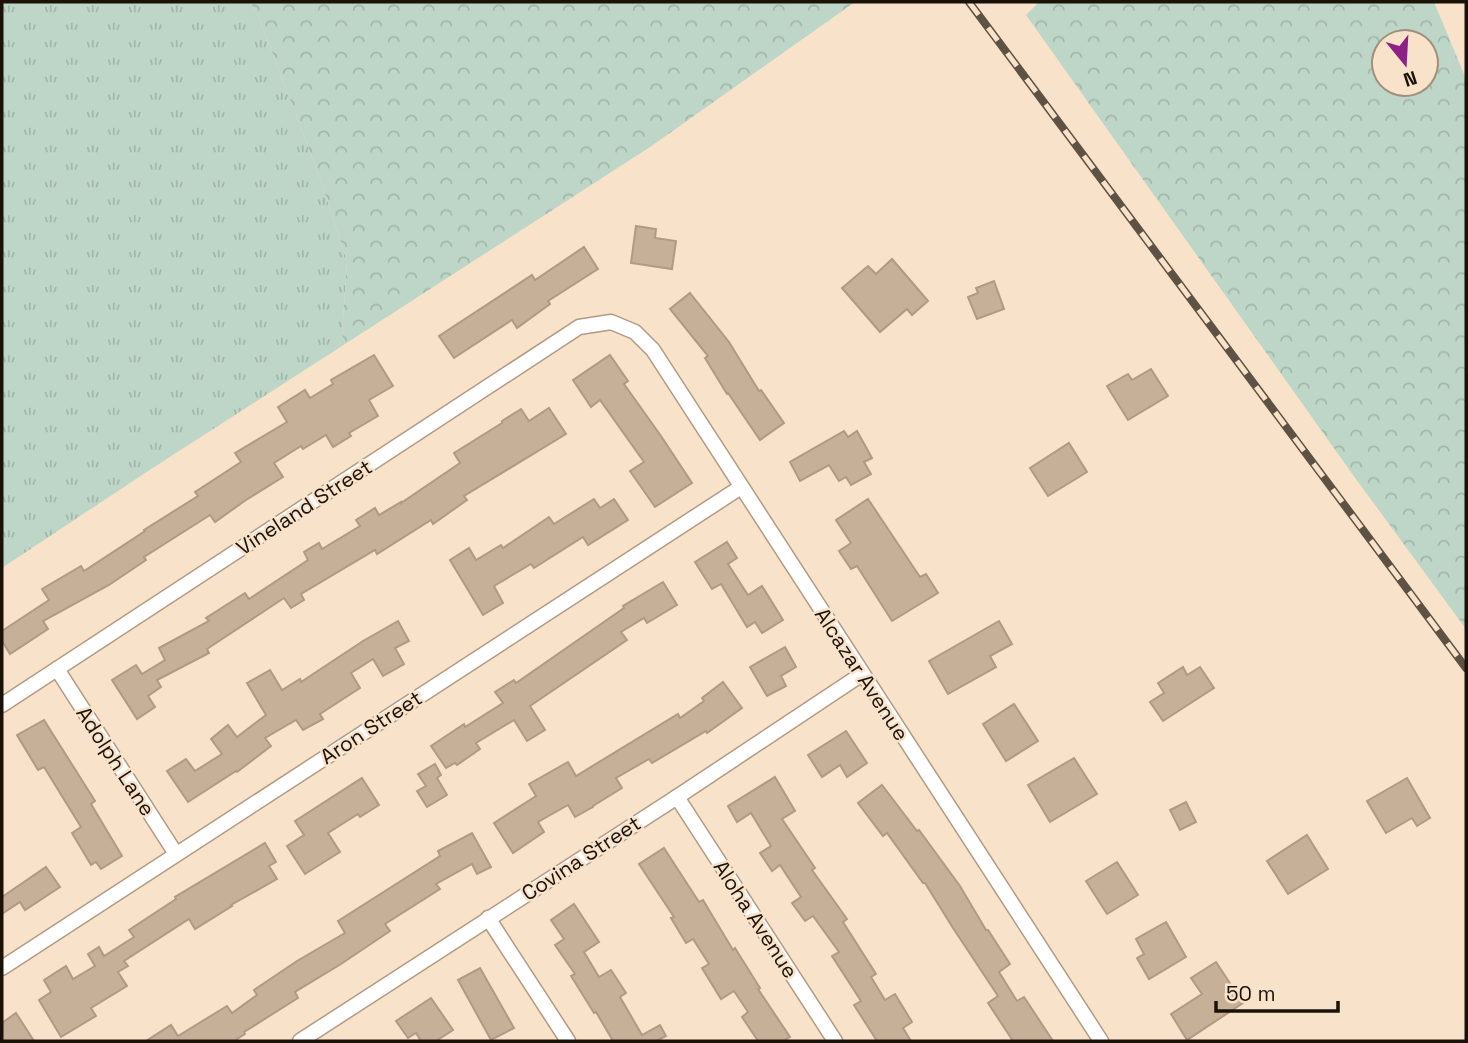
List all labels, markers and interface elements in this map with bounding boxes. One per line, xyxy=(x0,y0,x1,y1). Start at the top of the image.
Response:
north arrow xyxy=(1370,28,1440,98)
text: N xyxy=(1400,65,1420,93)
street label: Vineland Street xyxy=(231,453,377,561)
street label: Alcazar Avenue xyxy=(809,602,915,746)
street label: Aron Street xyxy=(315,684,427,770)
street label: Adolph Lane xyxy=(70,701,162,821)
street label: Covina Street xyxy=(516,809,646,907)
street label: Aloha Avenue xyxy=(708,855,804,983)
scale bar xyxy=(1216,970,1338,1014)
text: 50 m xyxy=(1226,980,1276,1007)

